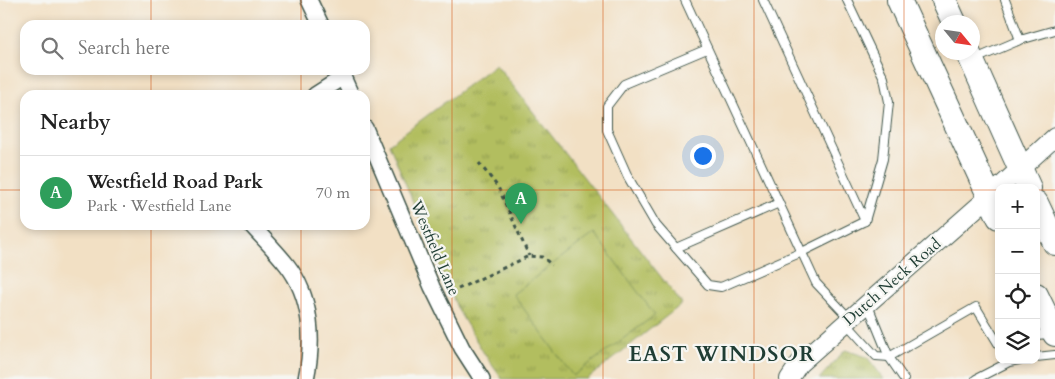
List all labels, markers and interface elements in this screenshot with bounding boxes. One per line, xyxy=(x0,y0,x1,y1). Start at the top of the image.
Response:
north arrow xyxy=(935,15,980,60)
search box xyxy=(20,20,370,75)
icon: search xyxy=(38,34,66,62)
text: Search here xyxy=(78,35,170,61)
text: Nearby xyxy=(40,108,111,137)
your location xyxy=(690,143,716,169)
text: Westfield Road Park xyxy=(87,169,263,195)
text: A xyxy=(50,182,62,204)
text: 70 m xyxy=(316,182,350,204)
pin: A xyxy=(505,183,537,224)
map controls xyxy=(995,184,1040,364)
button: + xyxy=(995,184,1040,229)
text: Park · Westfield Lane xyxy=(87,195,232,217)
street label: Westfield Lane xyxy=(405,196,465,299)
button: − xyxy=(995,229,1040,274)
street label: Dutch Neck Road xyxy=(838,233,946,331)
button: locate xyxy=(995,274,1040,319)
button: layers xyxy=(995,319,1040,364)
district label: EAST WINDSOR xyxy=(628,340,816,369)

